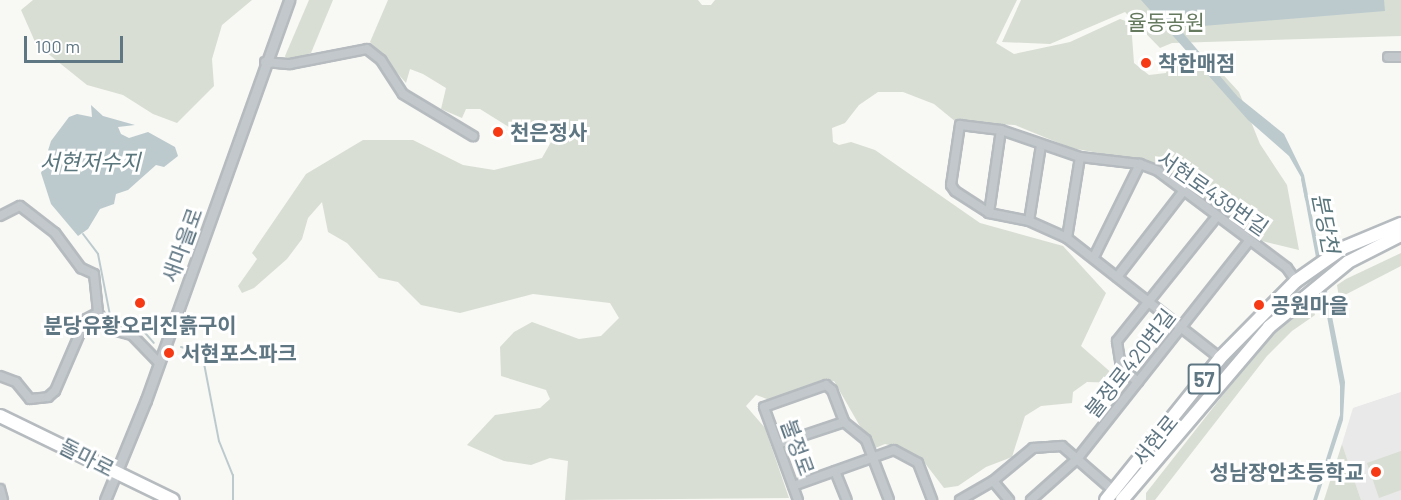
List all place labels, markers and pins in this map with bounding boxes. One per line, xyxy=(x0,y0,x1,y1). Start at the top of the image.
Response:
place label: 착한매점 xyxy=(1158,50,1235,76)
marker: 착한매점 xyxy=(1139,56,1153,70)
place label: 천은정사 xyxy=(510,119,587,145)
marker: 천은정사 xyxy=(491,125,505,139)
place label: 공원마을 xyxy=(1271,292,1348,318)
marker: 분당유황오리진흙구이 xyxy=(133,296,147,310)
marker: 공원마을 xyxy=(1252,298,1266,312)
place label: 분당유황오리진흙구이 xyxy=(43,312,237,338)
place label: 서현포스파크 xyxy=(181,340,297,366)
marker: 서현포스파크 xyxy=(162,346,176,360)
place label: 성남장안초등학교 xyxy=(1209,459,1364,485)
marker: 성남장안초등학교 xyxy=(1369,465,1383,479)

